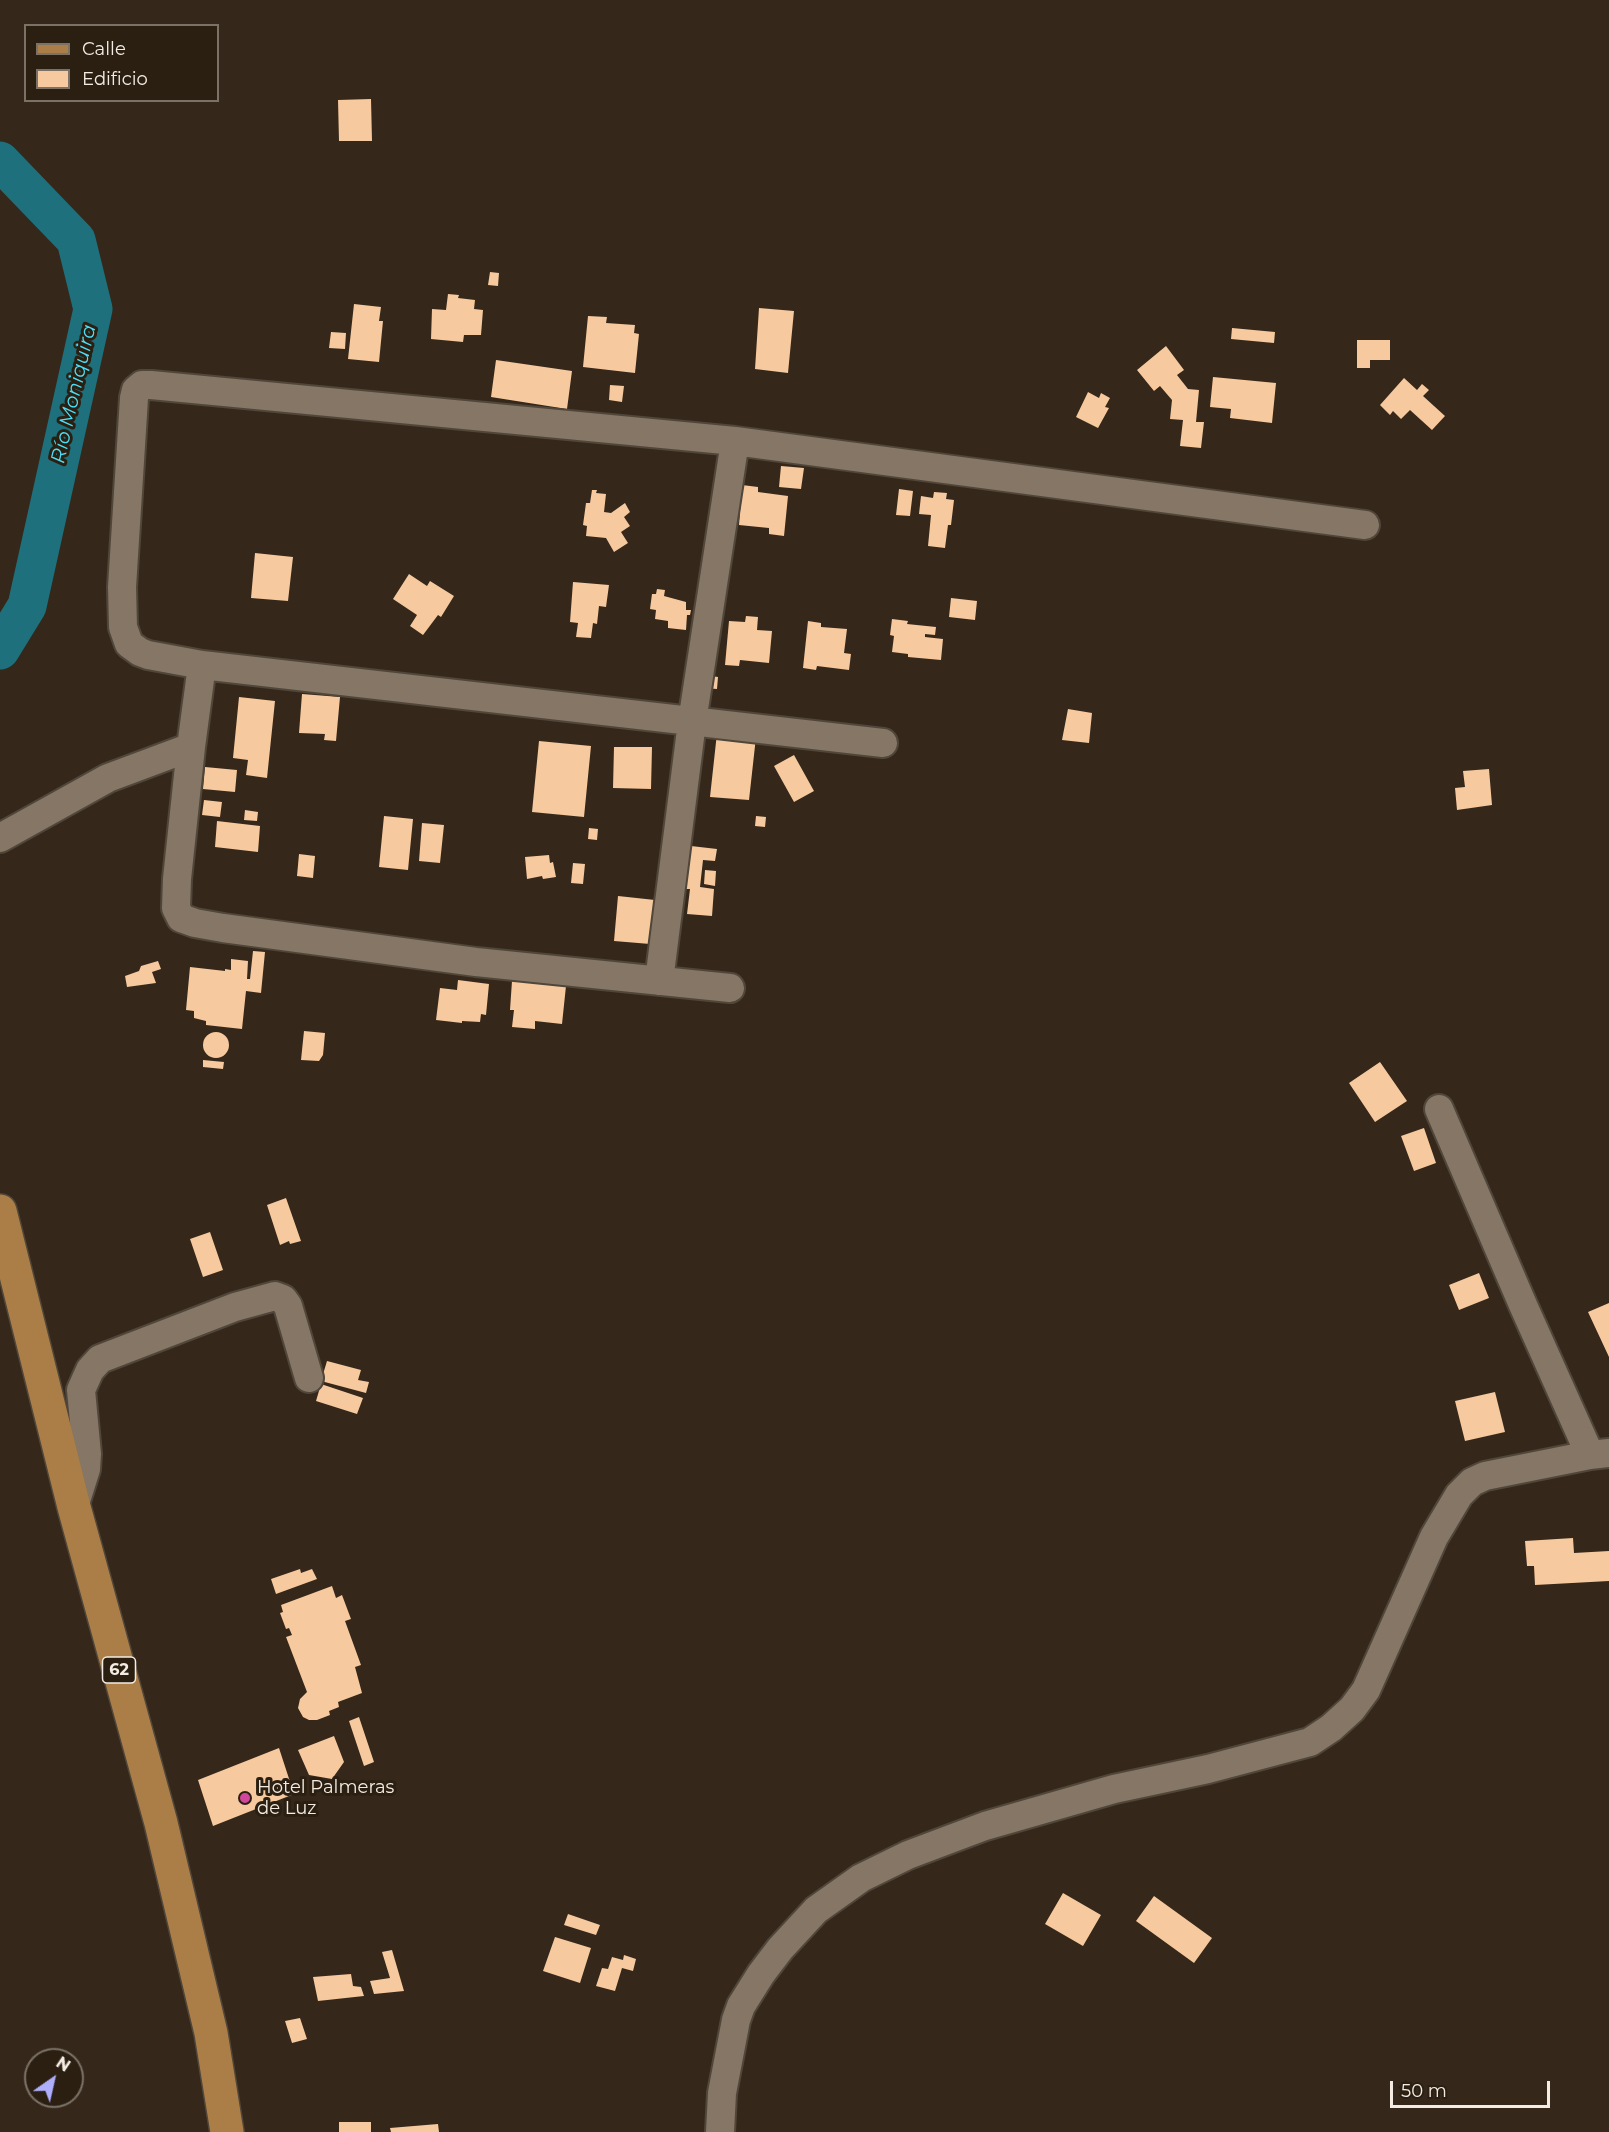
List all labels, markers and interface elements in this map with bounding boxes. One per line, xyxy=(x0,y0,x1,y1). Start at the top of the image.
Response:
legend xyxy=(24,24,219,102)
text: Calle xyxy=(82,38,126,60)
text: Edificio xyxy=(82,68,148,90)
water label: Río Moniquira xyxy=(46,322,102,466)
road number: 62 xyxy=(102,1657,136,1683)
place label: Hotel Palmeras de Luz xyxy=(257,1777,394,1820)
marker: Hotel Palmeras de Luz xyxy=(238,1791,252,1805)
north arrow xyxy=(24,2048,84,2108)
text: N xyxy=(53,2053,74,2076)
scale bar xyxy=(1393,2069,1554,2107)
text: 50 m xyxy=(1401,2080,1447,2102)

